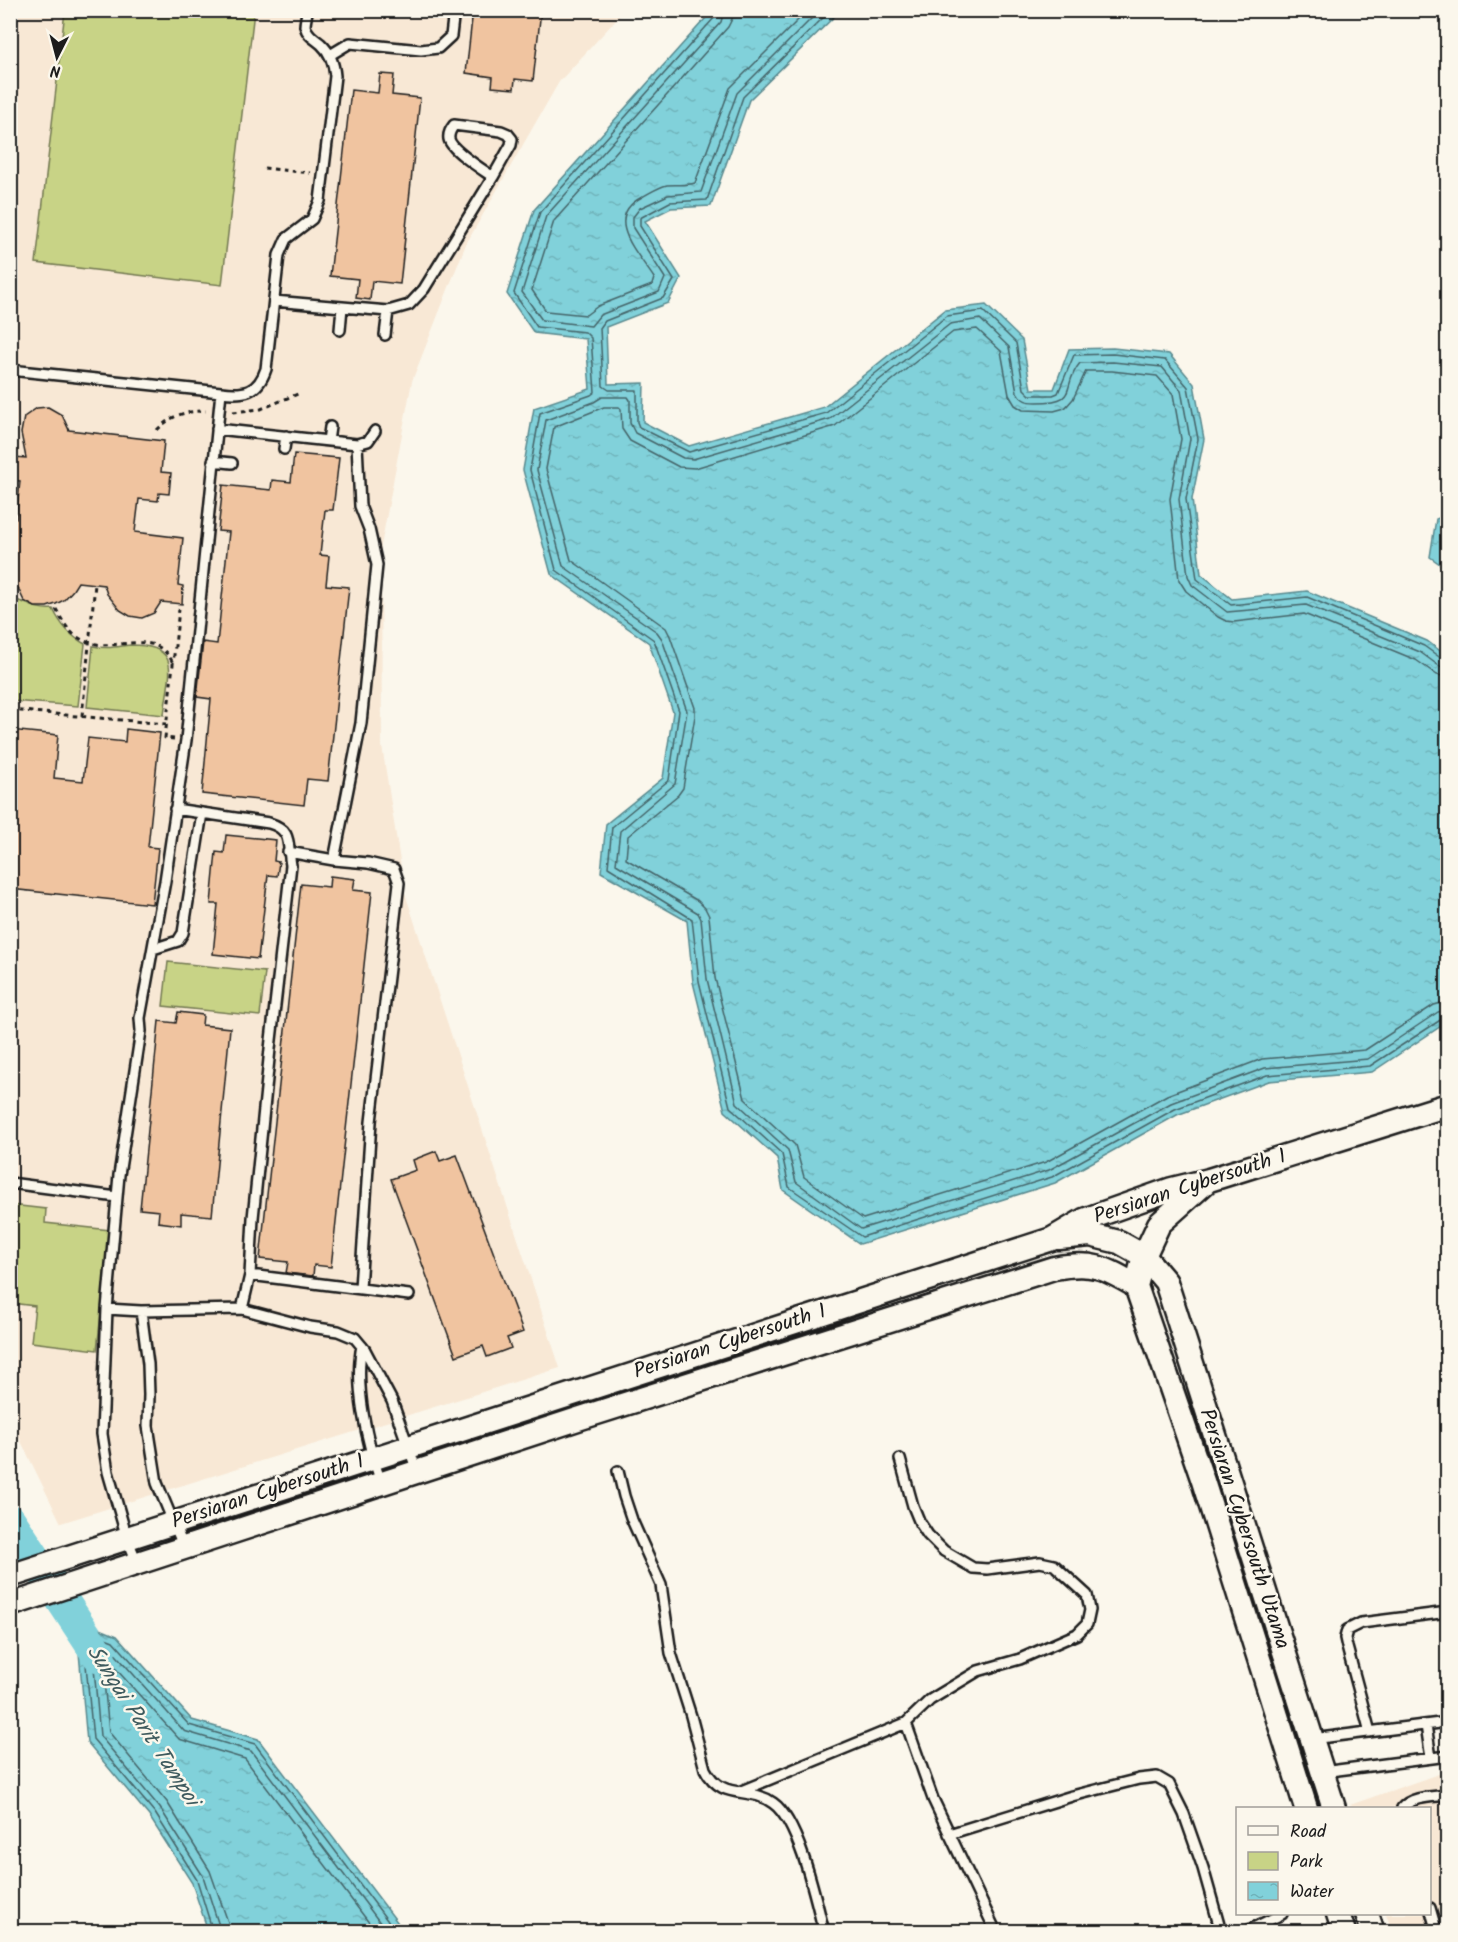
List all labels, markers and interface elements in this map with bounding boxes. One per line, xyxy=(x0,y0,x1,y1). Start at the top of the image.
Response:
north arrow xyxy=(27,27,87,87)
text: N xyxy=(49,57,62,83)
street label: Persiaran Cybersouth 1 xyxy=(1089,1140,1291,1234)
street label: Persiaran Cybersouth 1 xyxy=(629,1295,831,1389)
street label: Persiaran Cybersouth Utama xyxy=(1189,1404,1299,1654)
street label: Persiaran Cybersouth 1 xyxy=(167,1445,369,1539)
water label: Sungai Parit Tampoi xyxy=(77,1638,210,1818)
legend xyxy=(1236,1807,1431,1915)
text: Road xyxy=(1290,1818,1327,1847)
text: Park xyxy=(1290,1848,1323,1877)
text: Water xyxy=(1290,1878,1335,1907)

